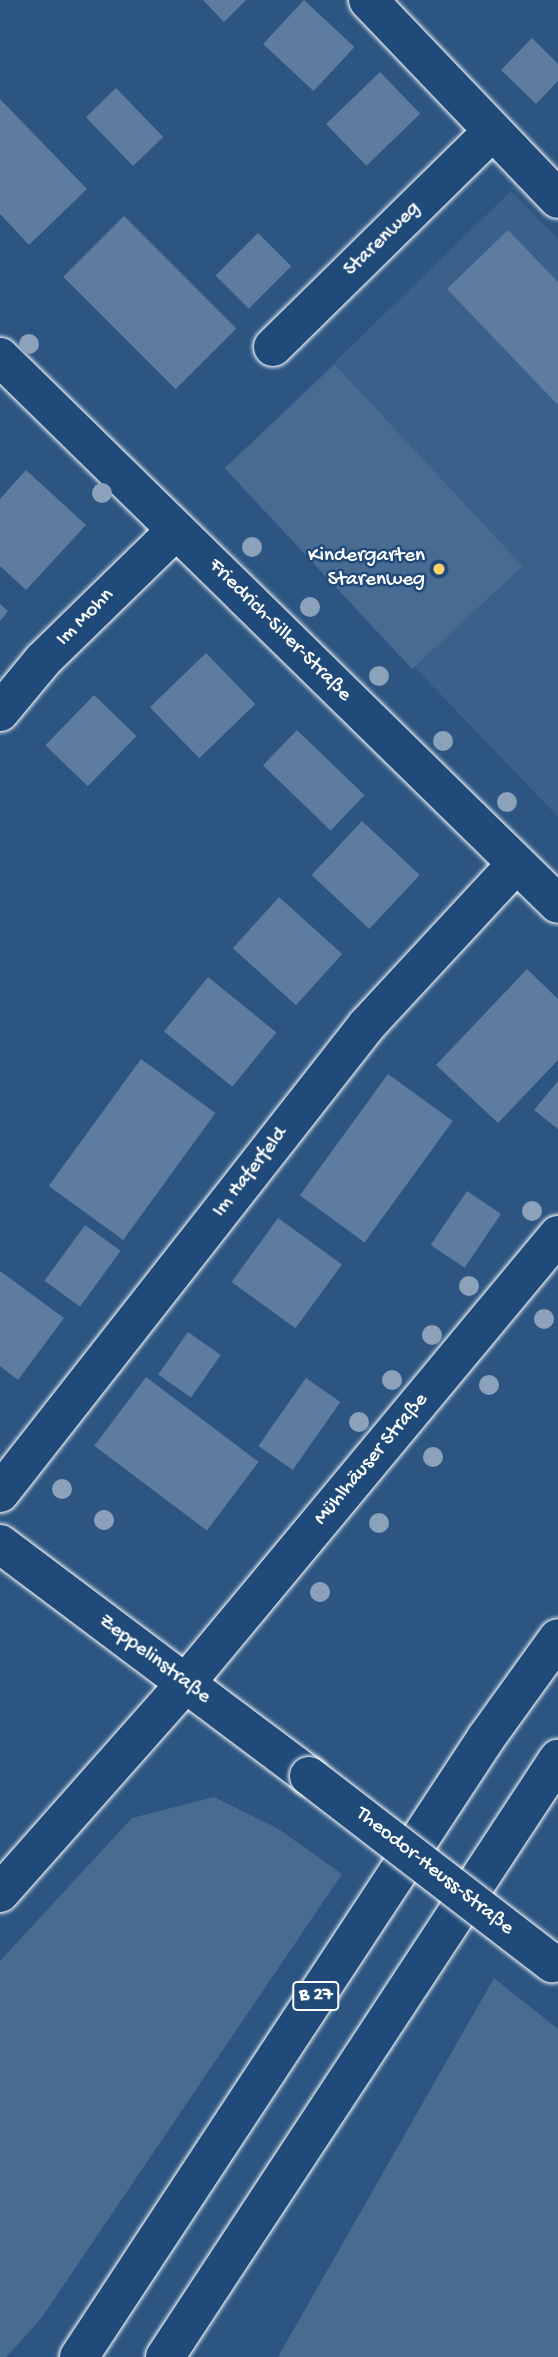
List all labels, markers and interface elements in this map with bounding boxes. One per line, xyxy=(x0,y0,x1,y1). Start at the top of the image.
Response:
street label: Starenweg xyxy=(339,197,427,283)
place label: Kindergarten Starenweg xyxy=(308,544,425,594)
street label: Friedrich-Siller-Straße xyxy=(202,554,356,708)
marker: Kindergarten Starenweg xyxy=(431,561,447,577)
street label: Im Mohn xyxy=(52,584,120,652)
street label: Im Haferfeld xyxy=(208,1123,294,1223)
street label: Mühlhäuser Straße xyxy=(309,1389,435,1531)
street label: Zeppelinstraße xyxy=(93,1610,215,1710)
street label: Theodor-Heuss-Straße xyxy=(350,1802,518,1942)
road number: B 27 xyxy=(292,1980,340,2012)

